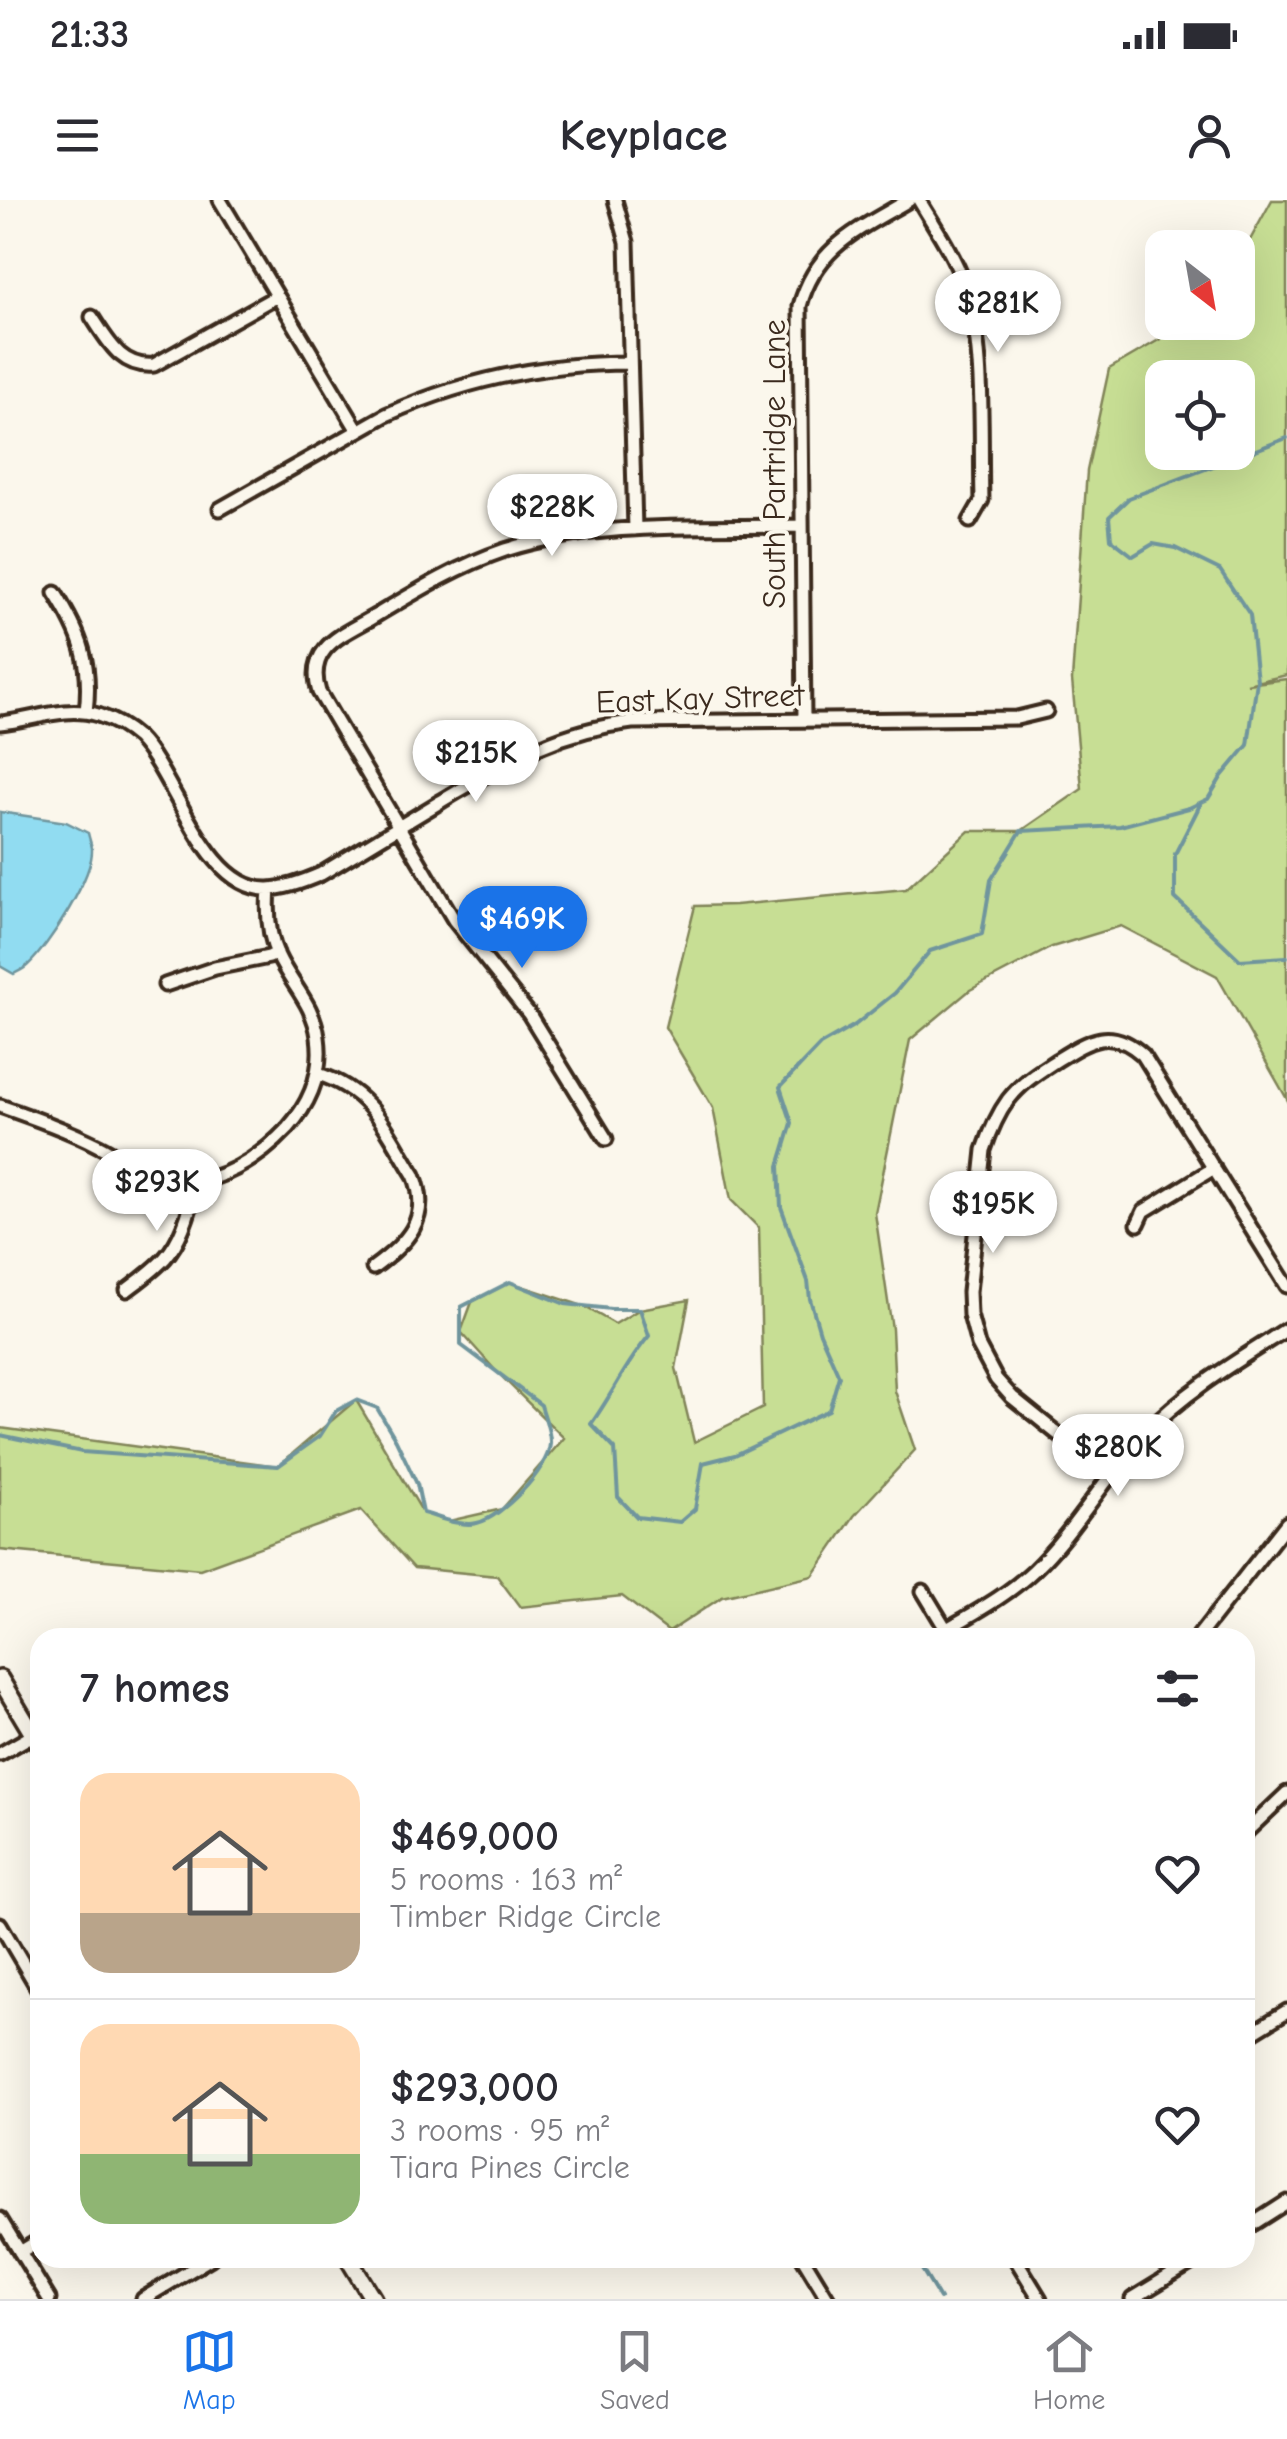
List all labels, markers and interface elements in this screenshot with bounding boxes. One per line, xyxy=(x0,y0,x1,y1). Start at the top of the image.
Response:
text: 21:33 xyxy=(50,13,129,57)
icon: menu xyxy=(50,108,105,163)
icon: person xyxy=(1182,108,1237,163)
text: Keyplace xyxy=(559,109,728,161)
north arrow xyxy=(1145,230,1255,340)
map controls xyxy=(1145,230,1255,470)
pin: $281K xyxy=(928,270,1068,355)
text: $281K xyxy=(957,284,1039,321)
street label: South Partridge Lane xyxy=(756,319,793,609)
button: locate xyxy=(1145,360,1255,470)
pin: $228K xyxy=(482,474,622,559)
text: $228K xyxy=(509,488,595,525)
street label: East Kay Street xyxy=(595,676,806,721)
pin: $215K xyxy=(406,720,546,805)
text: $215K xyxy=(435,734,517,771)
pin: $469K xyxy=(452,886,592,971)
text: $469K xyxy=(479,900,565,937)
pin: $293K xyxy=(87,1149,227,1234)
text: $293K xyxy=(114,1163,200,1200)
pin: $195K xyxy=(923,1171,1063,1256)
text: $195K xyxy=(951,1185,1035,1222)
pin: $280K xyxy=(1048,1414,1188,1499)
text: $280K xyxy=(1074,1428,1162,1465)
icon: filters xyxy=(1150,1661,1205,1716)
text: 7 homes xyxy=(80,1664,230,1713)
text: $469,000 xyxy=(390,1812,559,1861)
icon: home xyxy=(160,1813,280,1933)
icon: heart xyxy=(1150,1846,1205,1901)
text: 5 rooms · 163 m² xyxy=(390,1861,622,1898)
text: Timber Ridge Circle xyxy=(390,1898,661,1935)
text: $293,000 xyxy=(390,2063,559,2112)
icon: home xyxy=(160,2064,280,2184)
icon: heart xyxy=(1150,2097,1205,2152)
text: 3 rooms · 95 m² xyxy=(390,2112,609,2149)
text: Tiara Pines Circle xyxy=(390,2149,630,2186)
tab: Map xyxy=(182,2324,237,2416)
tab: Saved xyxy=(600,2324,670,2416)
tab: Home xyxy=(1033,2324,1105,2416)

